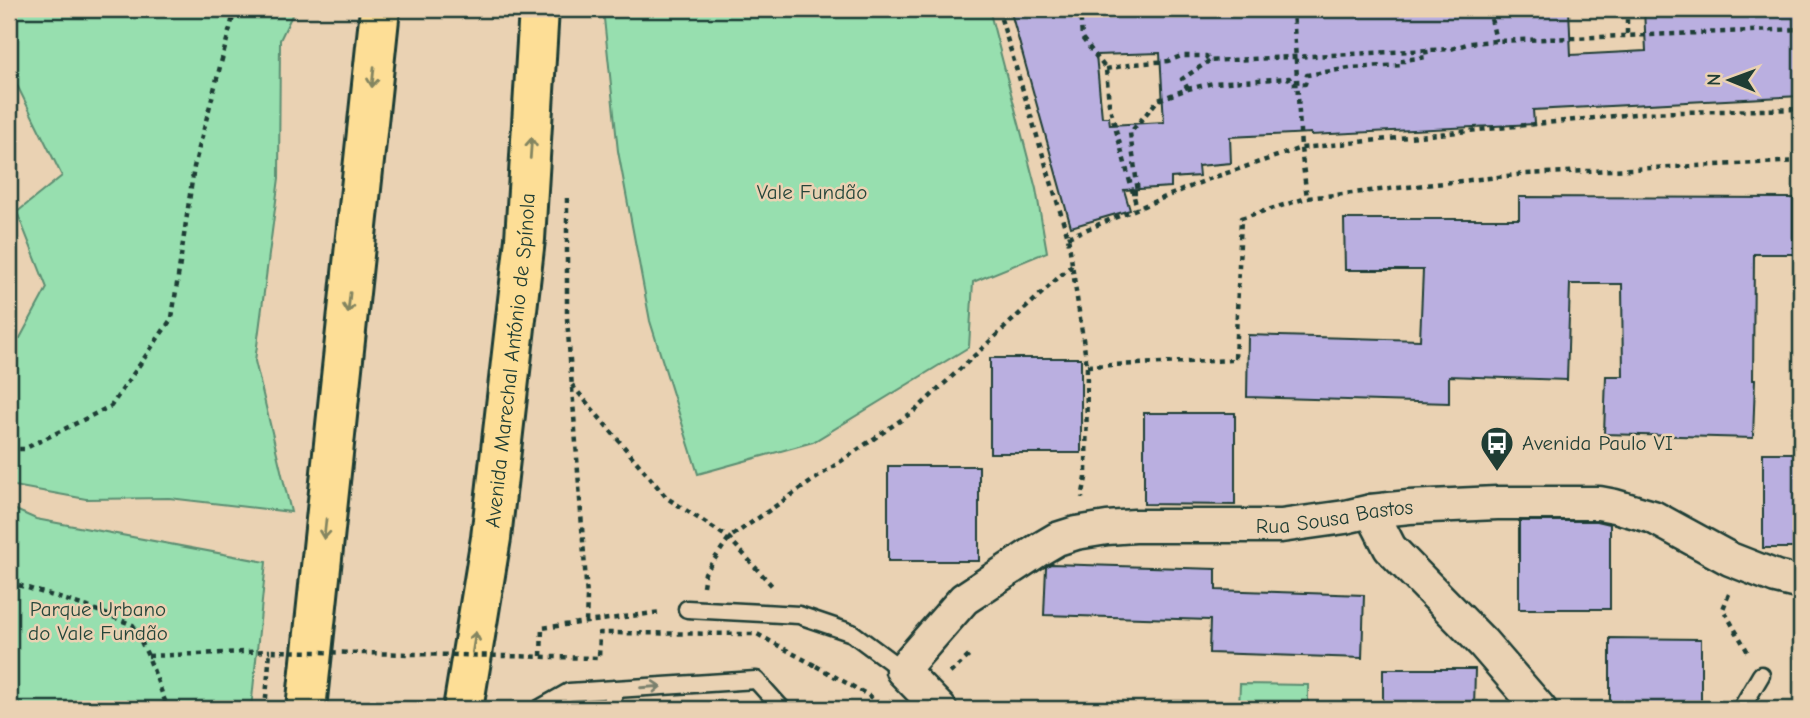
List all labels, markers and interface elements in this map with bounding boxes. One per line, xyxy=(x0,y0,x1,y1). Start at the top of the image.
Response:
north arrow xyxy=(1694,46,1764,116)
one-way arrow xyxy=(366,65,379,87)
text: N xyxy=(1703,73,1725,86)
one-way arrow xyxy=(525,138,538,160)
park label: Vale Fundão xyxy=(757,180,867,204)
street label: Avenida Marechal António de Spínola xyxy=(480,192,540,529)
one-way arrow xyxy=(343,291,356,314)
bus stop icon: Avenida Paulo VI xyxy=(1478,424,1516,473)
place label: Avenida Paulo VI xyxy=(1522,431,1673,455)
street label: Rua Sousa Bastos xyxy=(1256,495,1414,538)
one-way arrow xyxy=(319,517,332,540)
park label: Parque Urbano do Vale Fundão xyxy=(28,597,168,645)
one-way arrow xyxy=(468,631,481,654)
one-way arrow xyxy=(640,680,662,693)

